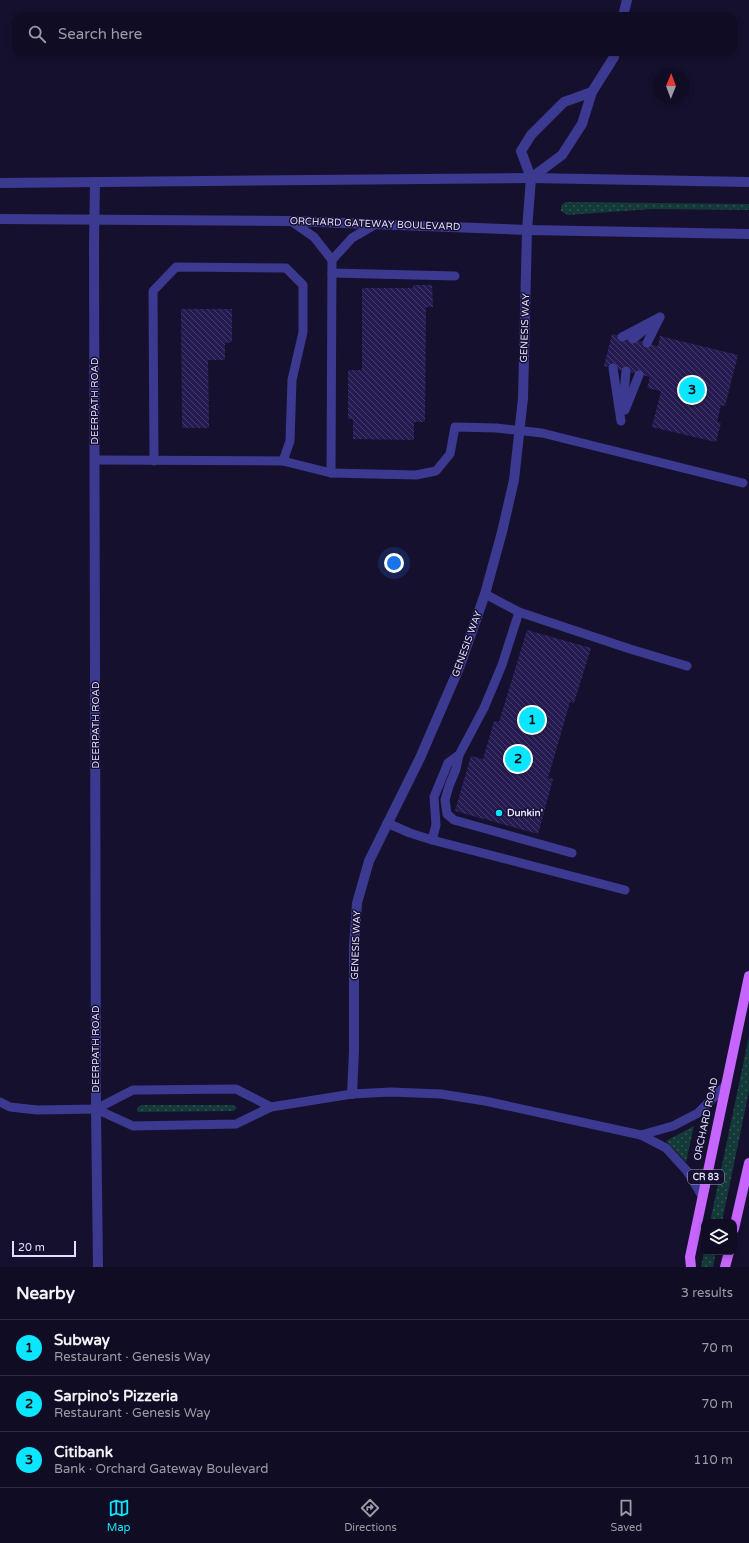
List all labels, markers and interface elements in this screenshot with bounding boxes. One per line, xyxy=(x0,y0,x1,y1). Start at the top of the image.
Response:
search box xyxy=(12,12,737,56)
icon: search xyxy=(26,23,48,45)
text: Search here xyxy=(58,25,142,43)
north arrow xyxy=(653,68,689,104)
street label: ORCHARD GATEWAY BOULEVARD xyxy=(290,215,460,233)
street label: GENESIS WAY xyxy=(518,292,532,363)
street label: DEERPATH ROAD xyxy=(89,358,101,444)
pin: 3 xyxy=(679,375,705,405)
your location xyxy=(384,553,404,573)
street label: GENESIS WAY xyxy=(449,609,485,679)
street label: DEERPATH ROAD xyxy=(90,682,102,768)
pin: 1 xyxy=(519,705,545,735)
pin: 2 xyxy=(505,744,531,774)
place label: Dunkin' xyxy=(507,807,543,819)
marker: Dunkin' xyxy=(494,808,504,818)
street label: GENESIS WAY xyxy=(349,909,363,980)
street label: DEERPATH ROAD xyxy=(90,1006,102,1092)
street label: ORCHARD ROAD xyxy=(691,1076,721,1162)
road number: CR 83 xyxy=(688,1170,724,1184)
map controls xyxy=(701,1219,737,1255)
button: layers xyxy=(701,1219,737,1255)
scale bar xyxy=(12,1239,76,1258)
text: 20 m xyxy=(18,1241,45,1254)
text: Nearby xyxy=(16,1283,75,1304)
text: 3 results xyxy=(681,1285,733,1301)
text: Subway xyxy=(54,1331,110,1349)
text: 1 xyxy=(25,1340,33,1356)
text: 70 m xyxy=(701,1340,733,1356)
text: Restaurant · Genesis Way xyxy=(54,1349,210,1365)
text: Sarpino's Pizzeria xyxy=(54,1387,178,1405)
text: 2 xyxy=(25,1396,33,1412)
text: 70 m xyxy=(701,1396,733,1412)
text: Restaurant · Genesis Way xyxy=(54,1405,210,1421)
text: Citibank xyxy=(54,1443,113,1461)
text: 3 xyxy=(25,1452,33,1468)
text: 110 m xyxy=(693,1452,733,1468)
text: Bank · Orchard Gateway Boulevard xyxy=(54,1461,269,1477)
tab: Map xyxy=(107,1497,131,1534)
tab: Directions xyxy=(344,1497,397,1534)
tab: Saved xyxy=(610,1497,642,1534)

